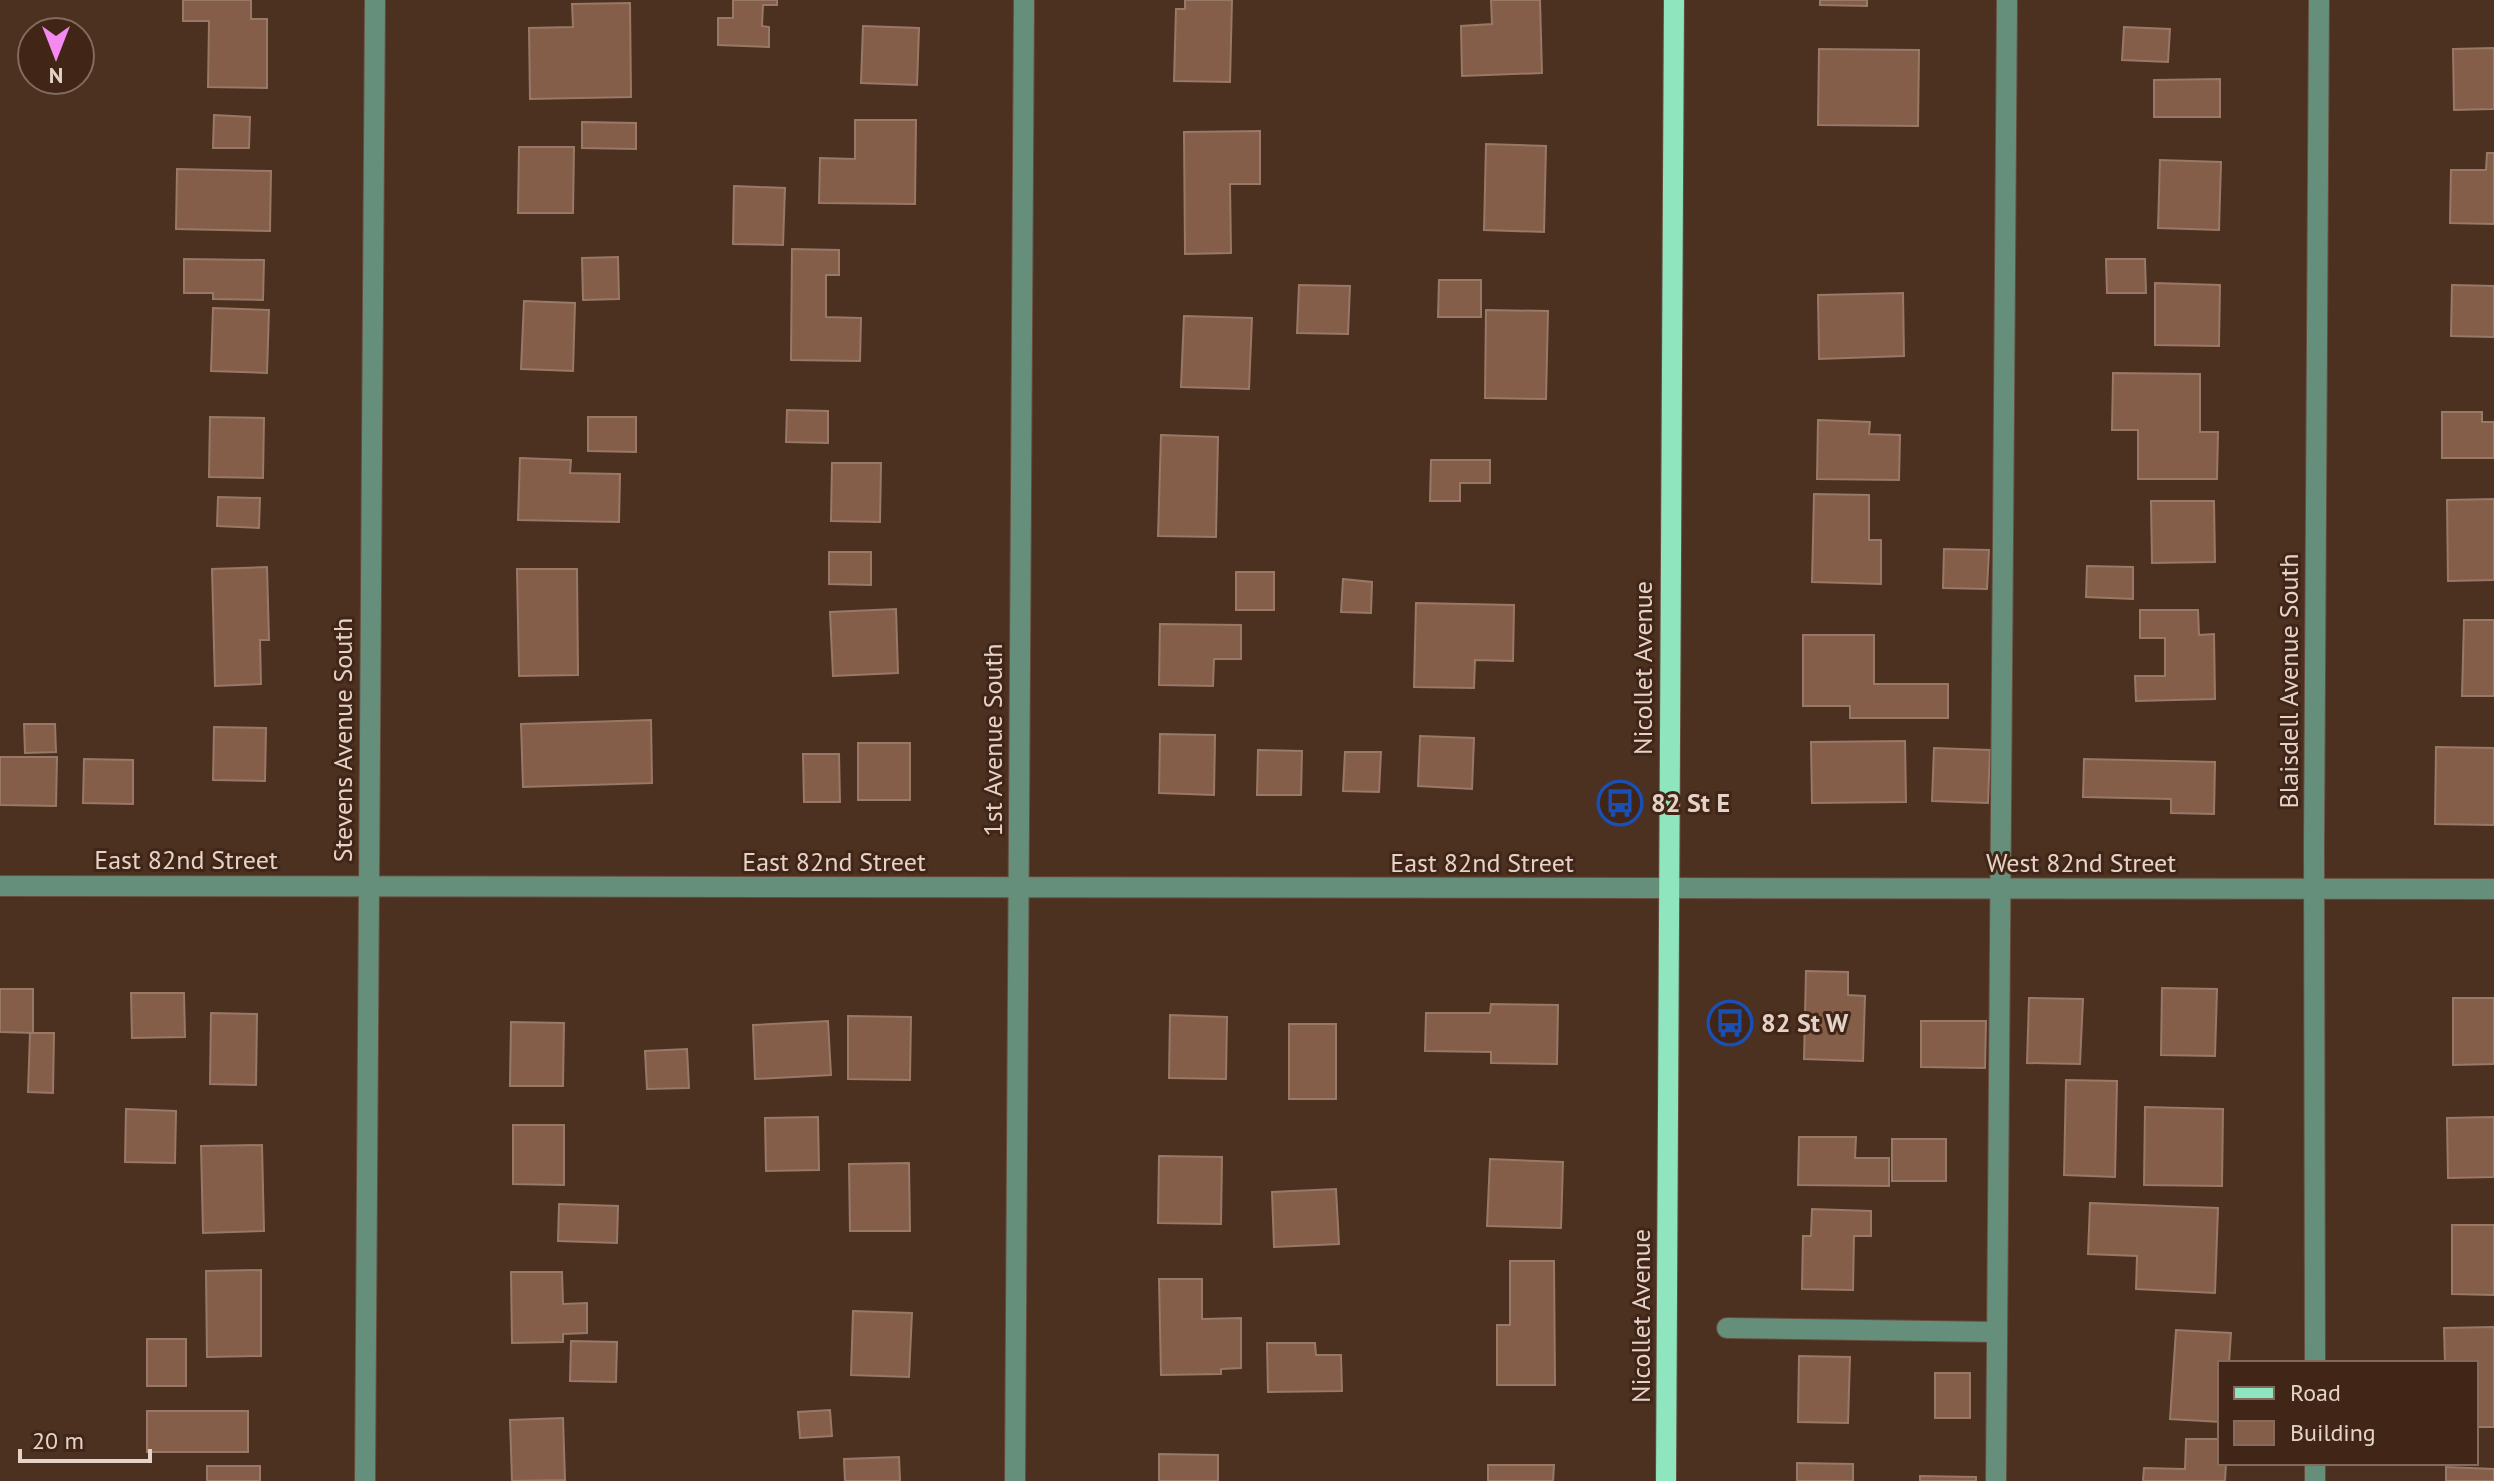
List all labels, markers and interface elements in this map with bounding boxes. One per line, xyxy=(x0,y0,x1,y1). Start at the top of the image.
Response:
north arrow xyxy=(16,16,96,96)
text: N xyxy=(49,62,63,90)
street label: Blaisdell Avenue South xyxy=(2272,553,2305,809)
street label: Nicollet Avenue xyxy=(1626,581,1659,755)
street label: Stevens Avenue South xyxy=(326,618,359,862)
street label: 1st Avenue South xyxy=(976,644,1009,836)
bus stop icon: 82 St E xyxy=(1596,779,1644,827)
place label: 82 St E xyxy=(1651,786,1730,819)
street label: East 82nd Street xyxy=(94,843,278,876)
street label: East 82nd Street xyxy=(742,845,926,878)
street label: East 82nd Street xyxy=(1390,846,1574,879)
street label: West 82nd Street xyxy=(1986,846,2176,879)
bus stop icon: 82 St W xyxy=(1706,999,1754,1047)
place label: 82 St W xyxy=(1761,1006,1849,1039)
street label: Nicollet Avenue xyxy=(1624,1229,1657,1403)
legend xyxy=(2218,1361,2478,1465)
text: Road xyxy=(2290,1377,2341,1408)
scale bar xyxy=(20,1413,150,1463)
text: Building xyxy=(2290,1417,2376,1448)
text: 20 m xyxy=(32,1425,84,1456)

